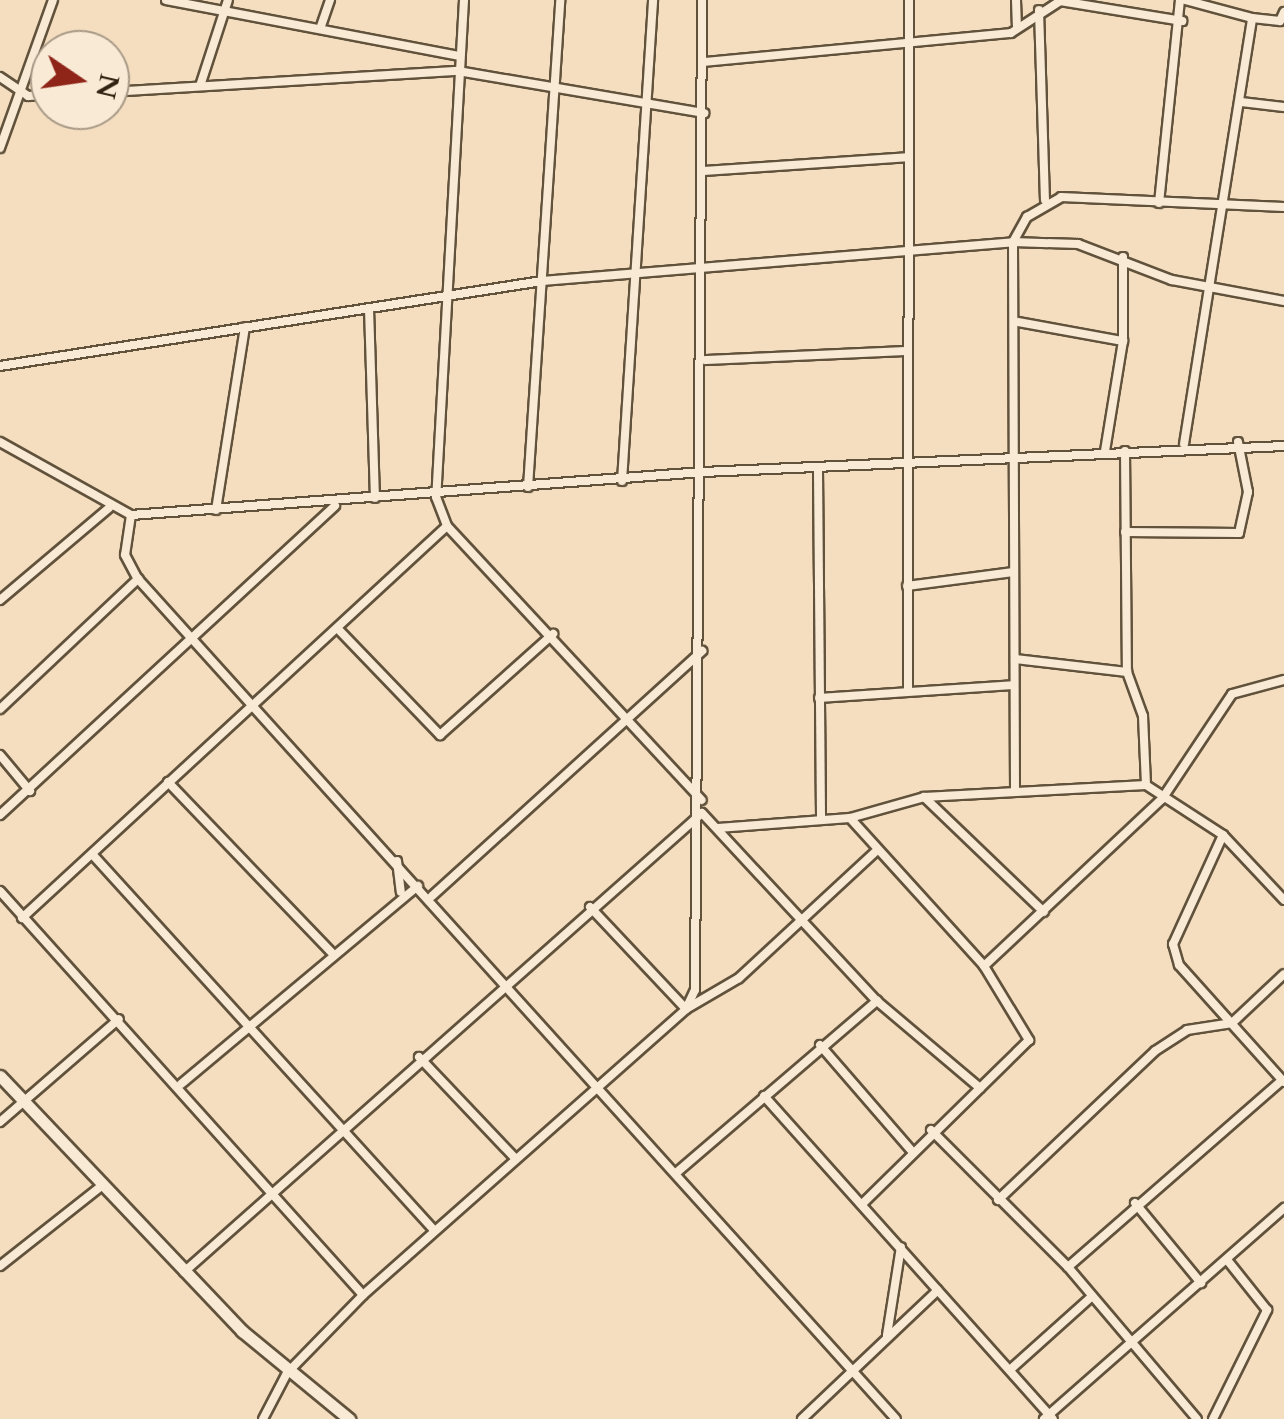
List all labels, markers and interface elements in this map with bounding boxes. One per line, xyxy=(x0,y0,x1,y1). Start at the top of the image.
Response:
north arrow xyxy=(30,30,130,130)
text: N xyxy=(86,70,129,102)

